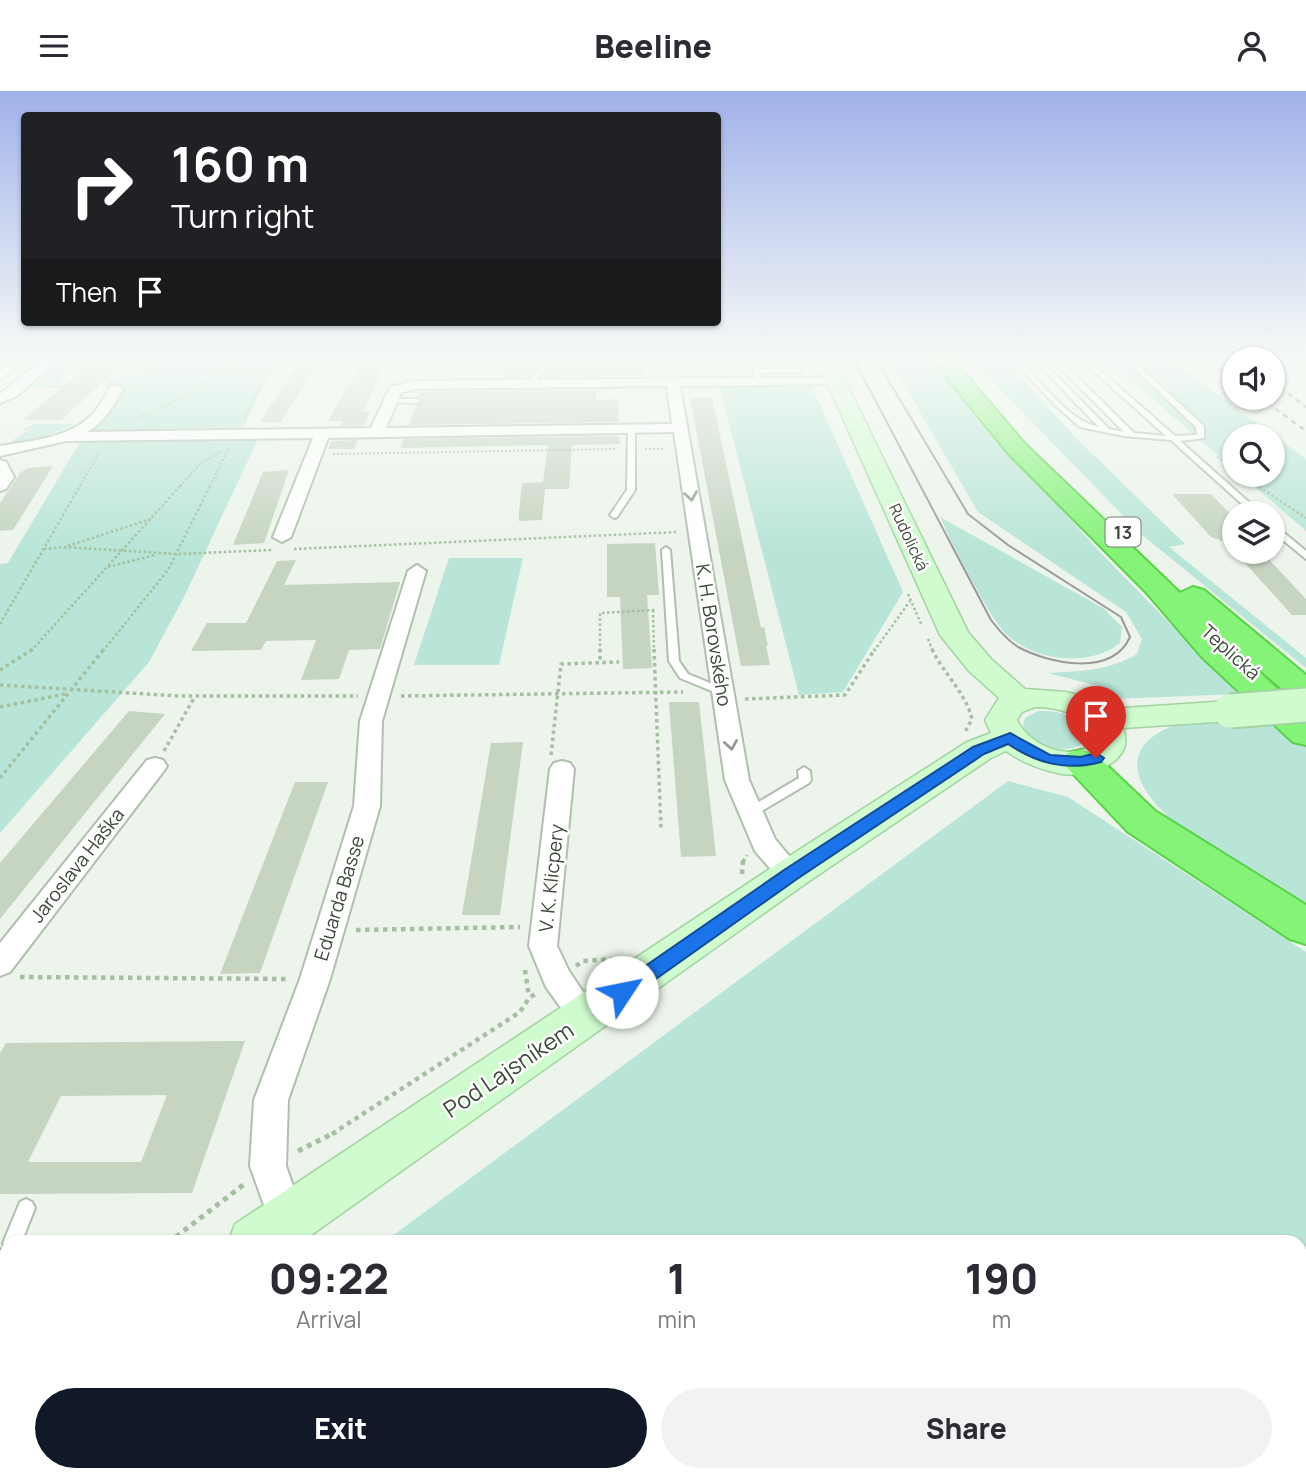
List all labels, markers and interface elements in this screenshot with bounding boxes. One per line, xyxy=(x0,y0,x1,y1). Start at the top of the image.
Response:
text: Beeline xyxy=(594,24,712,68)
icon: menu xyxy=(35,27,73,65)
icon: person xyxy=(1233,27,1271,65)
text: 160 m xyxy=(171,130,309,197)
icon: right xyxy=(56,140,147,231)
text: Turn right xyxy=(171,194,314,238)
icon: arrive xyxy=(131,273,169,311)
text: Then xyxy=(56,274,117,310)
map controls xyxy=(1222,347,1285,564)
button: sound xyxy=(1222,347,1285,410)
button: search xyxy=(1222,424,1285,487)
one-way arrow xyxy=(683,490,698,502)
street label: Rudolická xyxy=(884,500,934,574)
button: layers xyxy=(1222,501,1285,564)
road number: 13 xyxy=(1106,517,1140,547)
street label: K. H. Borovského xyxy=(690,562,738,708)
street label: Teplická xyxy=(1196,618,1266,686)
pin xyxy=(1066,686,1126,758)
icon: arrive xyxy=(1077,697,1115,735)
one-way arrow xyxy=(723,739,738,750)
street label: Jaroslava Haška xyxy=(24,802,130,928)
street label: V. K. Klicpery xyxy=(532,823,570,933)
street label: Eduarda Basse xyxy=(308,832,370,964)
position arrow xyxy=(585,955,659,1029)
street label: Pod Lajsníkem xyxy=(437,1014,579,1124)
text: 09:22 xyxy=(269,1249,389,1307)
text: 1 xyxy=(667,1249,686,1307)
text: 190 xyxy=(965,1249,1038,1307)
text: Arrival xyxy=(296,1303,362,1335)
text: min xyxy=(658,1303,696,1335)
text: m xyxy=(992,1303,1011,1335)
button: Exit xyxy=(35,1388,647,1468)
button: Share xyxy=(661,1388,1272,1468)

